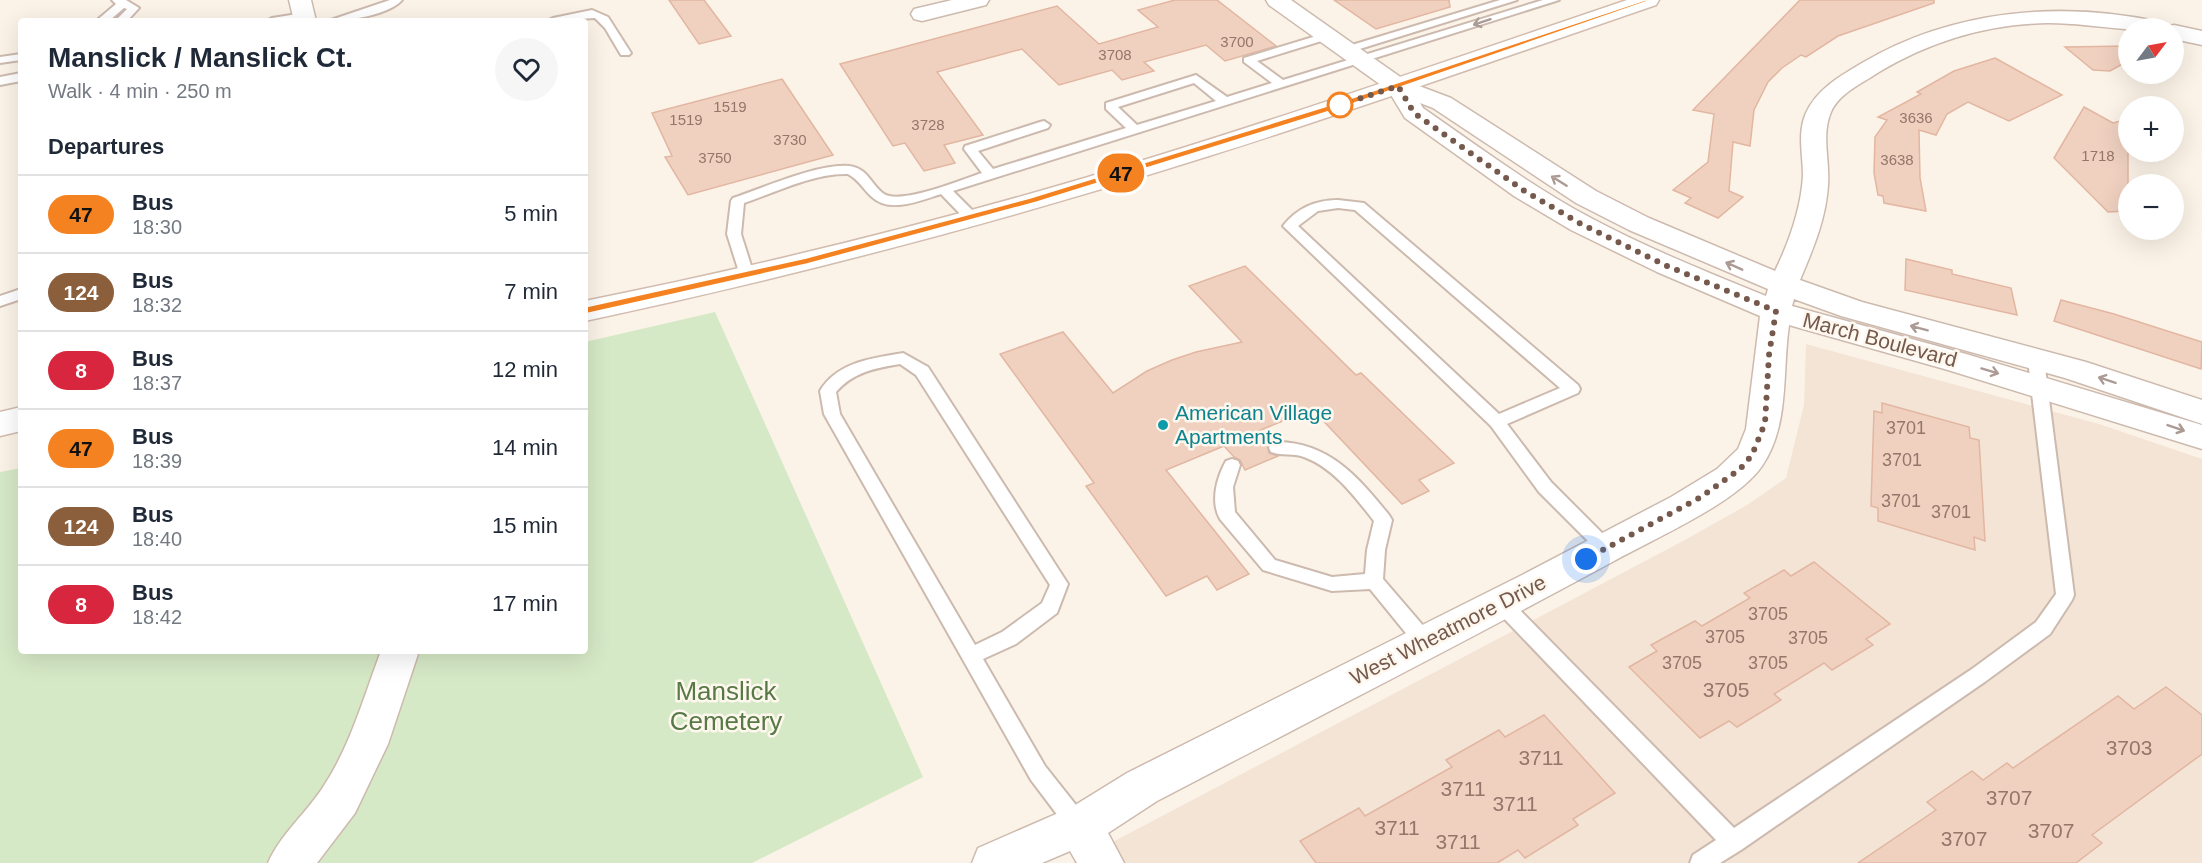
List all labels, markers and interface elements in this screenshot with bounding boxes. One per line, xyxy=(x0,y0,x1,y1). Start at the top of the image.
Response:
one-way arrow xyxy=(1473,18,1492,29)
north arrow xyxy=(2118,18,2184,84)
map controls xyxy=(2118,18,2184,240)
house number: 3700 xyxy=(1220,33,1254,50)
button: heart xyxy=(495,38,558,101)
text: Manslick / Manslick Ct. xyxy=(48,42,353,73)
house number: 3708 xyxy=(1098,46,1132,63)
text: Walk · 4 min · 250 m xyxy=(48,80,232,102)
unlabelled marker xyxy=(1327,92,1353,118)
button: + xyxy=(2118,96,2184,162)
house number: 1519 xyxy=(713,98,747,115)
house number: 3636 xyxy=(1899,109,1933,126)
house number: 1519 xyxy=(669,111,703,128)
house number: 3728 xyxy=(911,116,945,133)
house number: 3730 xyxy=(773,131,807,148)
text: Departures xyxy=(48,134,164,159)
house number: 1718 xyxy=(2081,147,2115,164)
house number: 3750 xyxy=(698,149,732,166)
house number: 3638 xyxy=(1880,151,1914,168)
line badge: 47 xyxy=(1094,154,1148,192)
text: 47 xyxy=(1109,162,1133,185)
button: − xyxy=(2118,174,2184,240)
one-way arrow xyxy=(1551,175,1568,187)
text: Bus xyxy=(132,190,174,215)
text: 5 min xyxy=(504,201,558,226)
text: 47 xyxy=(69,203,93,226)
text: 18:30 xyxy=(132,216,182,238)
one-way arrow xyxy=(1726,260,1744,271)
text: Bus xyxy=(132,268,174,293)
text: 7 min xyxy=(504,279,558,304)
text: 124 xyxy=(63,281,99,304)
text: 18:32 xyxy=(132,294,182,316)
street label: March Boulevard xyxy=(1800,308,1960,371)
one-way arrow xyxy=(1910,322,1929,333)
text: Bus xyxy=(132,346,174,371)
text: 12 min xyxy=(492,357,558,382)
text: 8 xyxy=(75,359,87,382)
one-way arrow xyxy=(1980,366,1999,377)
text: 18:37 xyxy=(132,372,182,394)
one-way arrow xyxy=(2098,374,2117,385)
place label: American Village Apartments xyxy=(1175,401,1332,448)
marker: American Village Apartments xyxy=(1156,418,1170,432)
house number: 3701 xyxy=(1886,418,1926,438)
text: Bus xyxy=(132,424,174,449)
one-way arrow xyxy=(2166,424,2185,435)
text: 14 min xyxy=(492,435,558,460)
text: 47 xyxy=(69,437,93,460)
text: 18:39 xyxy=(132,450,182,472)
house number: 3701 xyxy=(1882,450,1922,470)
house number: 3701 xyxy=(1881,491,1921,511)
text: Bus xyxy=(132,502,174,527)
house number: 3701 xyxy=(1931,502,1971,522)
text: 15 min xyxy=(492,513,558,538)
text: 124 xyxy=(63,515,99,538)
text: 18:40 xyxy=(132,528,182,550)
your location xyxy=(1571,544,1601,574)
street label: West Wheatmore Drive xyxy=(1346,570,1550,689)
text: Bus xyxy=(132,580,174,605)
text: 17 min xyxy=(492,591,558,616)
text: 8 xyxy=(75,593,87,616)
house number: 3705 xyxy=(1748,604,1788,624)
text: 18:42 xyxy=(132,606,182,628)
house number: 3705 xyxy=(1705,627,1745,647)
house number: 3705 xyxy=(1788,628,1828,648)
house number: 3705 xyxy=(1662,653,1702,673)
house number: 3705 xyxy=(1748,653,1788,673)
park label: Manslick Cemetery xyxy=(670,676,782,736)
house number: 3705 xyxy=(1703,678,1749,701)
house number: 3703 xyxy=(2106,736,2152,759)
house number: 3711 xyxy=(1518,746,1564,769)
house number: 3711 xyxy=(1440,777,1486,800)
house number: 3707 xyxy=(1986,786,2032,809)
house number: 3711 xyxy=(1492,792,1538,815)
house number: 3711 xyxy=(1374,816,1420,839)
house number: 3707 xyxy=(2028,819,2074,842)
house number: 3707 xyxy=(1941,827,1987,850)
house number: 3711 xyxy=(1435,830,1481,853)

